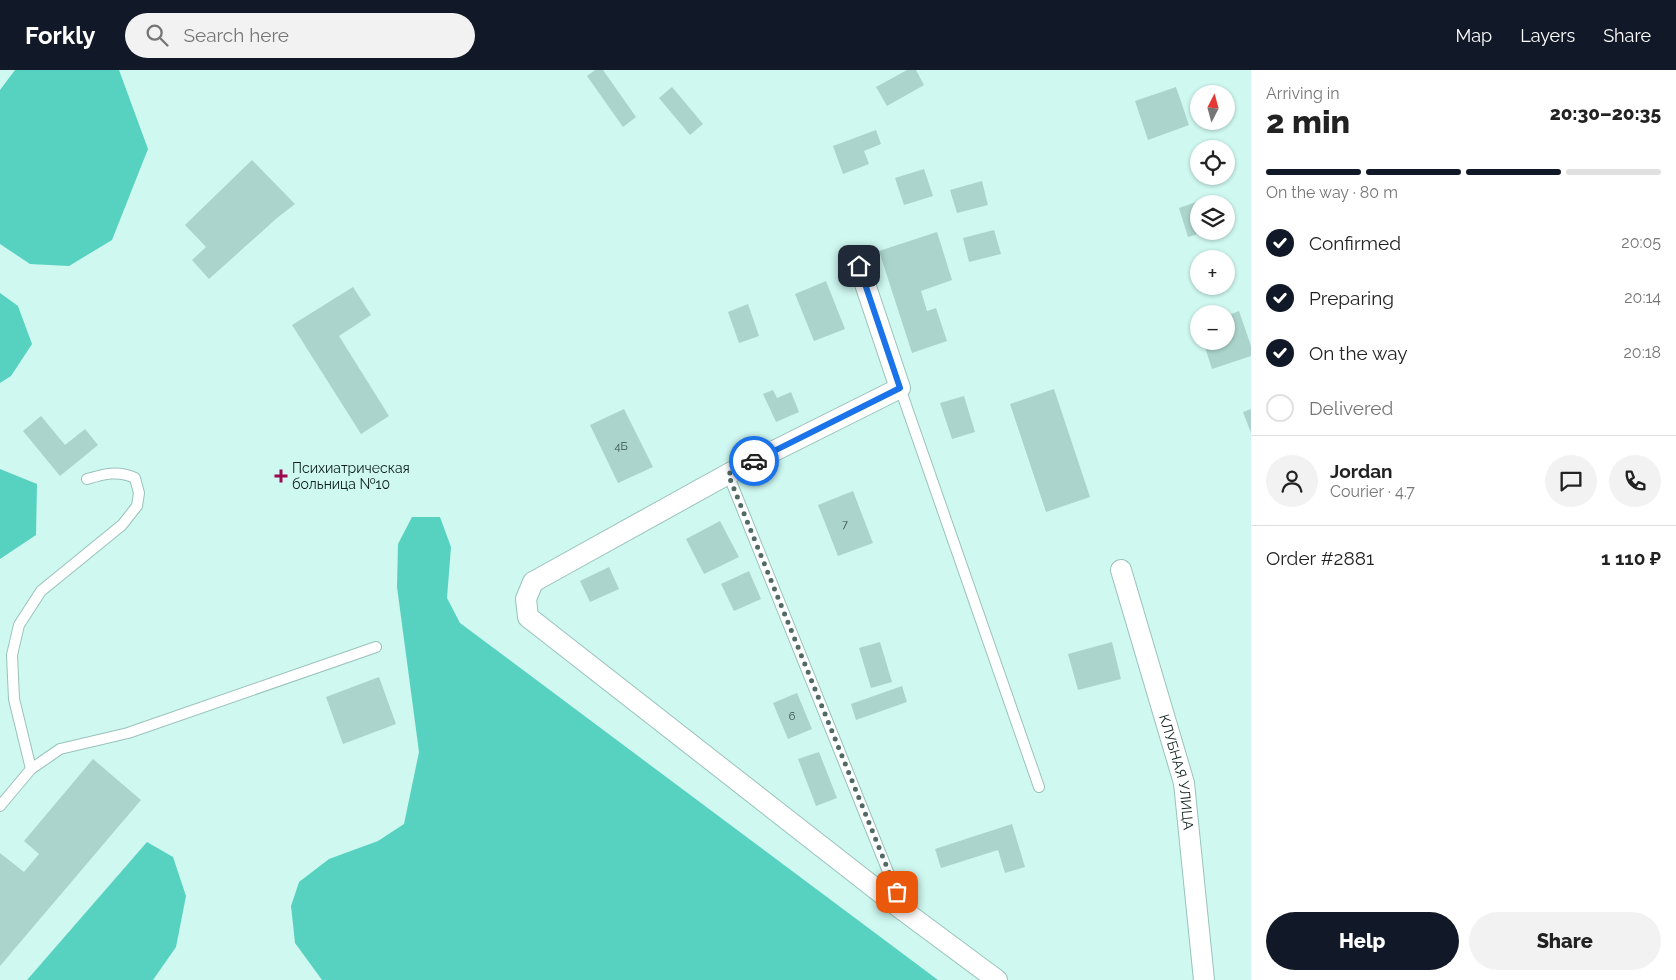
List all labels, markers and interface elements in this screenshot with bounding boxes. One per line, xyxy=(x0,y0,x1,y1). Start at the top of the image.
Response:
search box xyxy=(125,13,475,58)
text: Forkly xyxy=(25,21,95,50)
icon: search xyxy=(143,21,171,49)
text: Search here xyxy=(183,24,289,46)
text: Map xyxy=(1456,25,1492,46)
text: Layers xyxy=(1520,25,1575,46)
text: Share xyxy=(1603,25,1651,46)
text: Arriving in xyxy=(1266,84,1340,103)
north arrow xyxy=(1190,85,1235,130)
map controls xyxy=(1190,85,1235,350)
text: 20:30–20:35 xyxy=(1550,102,1661,124)
text: 2 min xyxy=(1266,103,1350,140)
button: locate xyxy=(1190,140,1235,185)
text: On the way · 80 m xyxy=(1266,183,1398,202)
button: layers xyxy=(1190,195,1235,240)
icon: check xyxy=(1266,229,1294,257)
text: Confirmed xyxy=(1309,232,1401,254)
text: 20:05 xyxy=(1621,233,1661,252)
pin xyxy=(838,245,880,287)
button: + xyxy=(1190,250,1235,295)
icon: home xyxy=(845,252,873,280)
icon: check xyxy=(1266,284,1294,312)
text: Preparing xyxy=(1309,287,1394,309)
text: 20:14 xyxy=(1624,288,1661,307)
button: − xyxy=(1190,305,1235,350)
icon: check xyxy=(1266,339,1294,367)
text: On the way xyxy=(1309,342,1408,364)
text: 20:18 xyxy=(1624,343,1661,362)
text: Delivered xyxy=(1309,397,1393,419)
courier xyxy=(729,436,779,486)
house number: 4Б xyxy=(614,440,628,453)
icon: car xyxy=(740,447,768,475)
button: person xyxy=(1266,455,1318,507)
button: chat xyxy=(1545,455,1597,507)
button: phone xyxy=(1609,455,1661,507)
place label: Психиатрическая больница №10 xyxy=(292,460,410,492)
text: Jordan xyxy=(1330,460,1393,482)
marker: Психиатрическая больница №10 xyxy=(274,469,288,483)
text: Courier · 4.7 xyxy=(1330,482,1415,501)
house number: 7 xyxy=(842,518,848,531)
text: Order #2881 xyxy=(1266,547,1374,569)
text: 1 110 ₽ xyxy=(1601,547,1661,569)
house number: 6 xyxy=(789,710,796,723)
street label: КЛУБНАЯ УЛИЦА xyxy=(1156,712,1197,831)
pin xyxy=(876,871,918,913)
icon: bag xyxy=(883,878,911,906)
button: Help xyxy=(1266,912,1459,970)
button: Share xyxy=(1469,912,1661,970)

